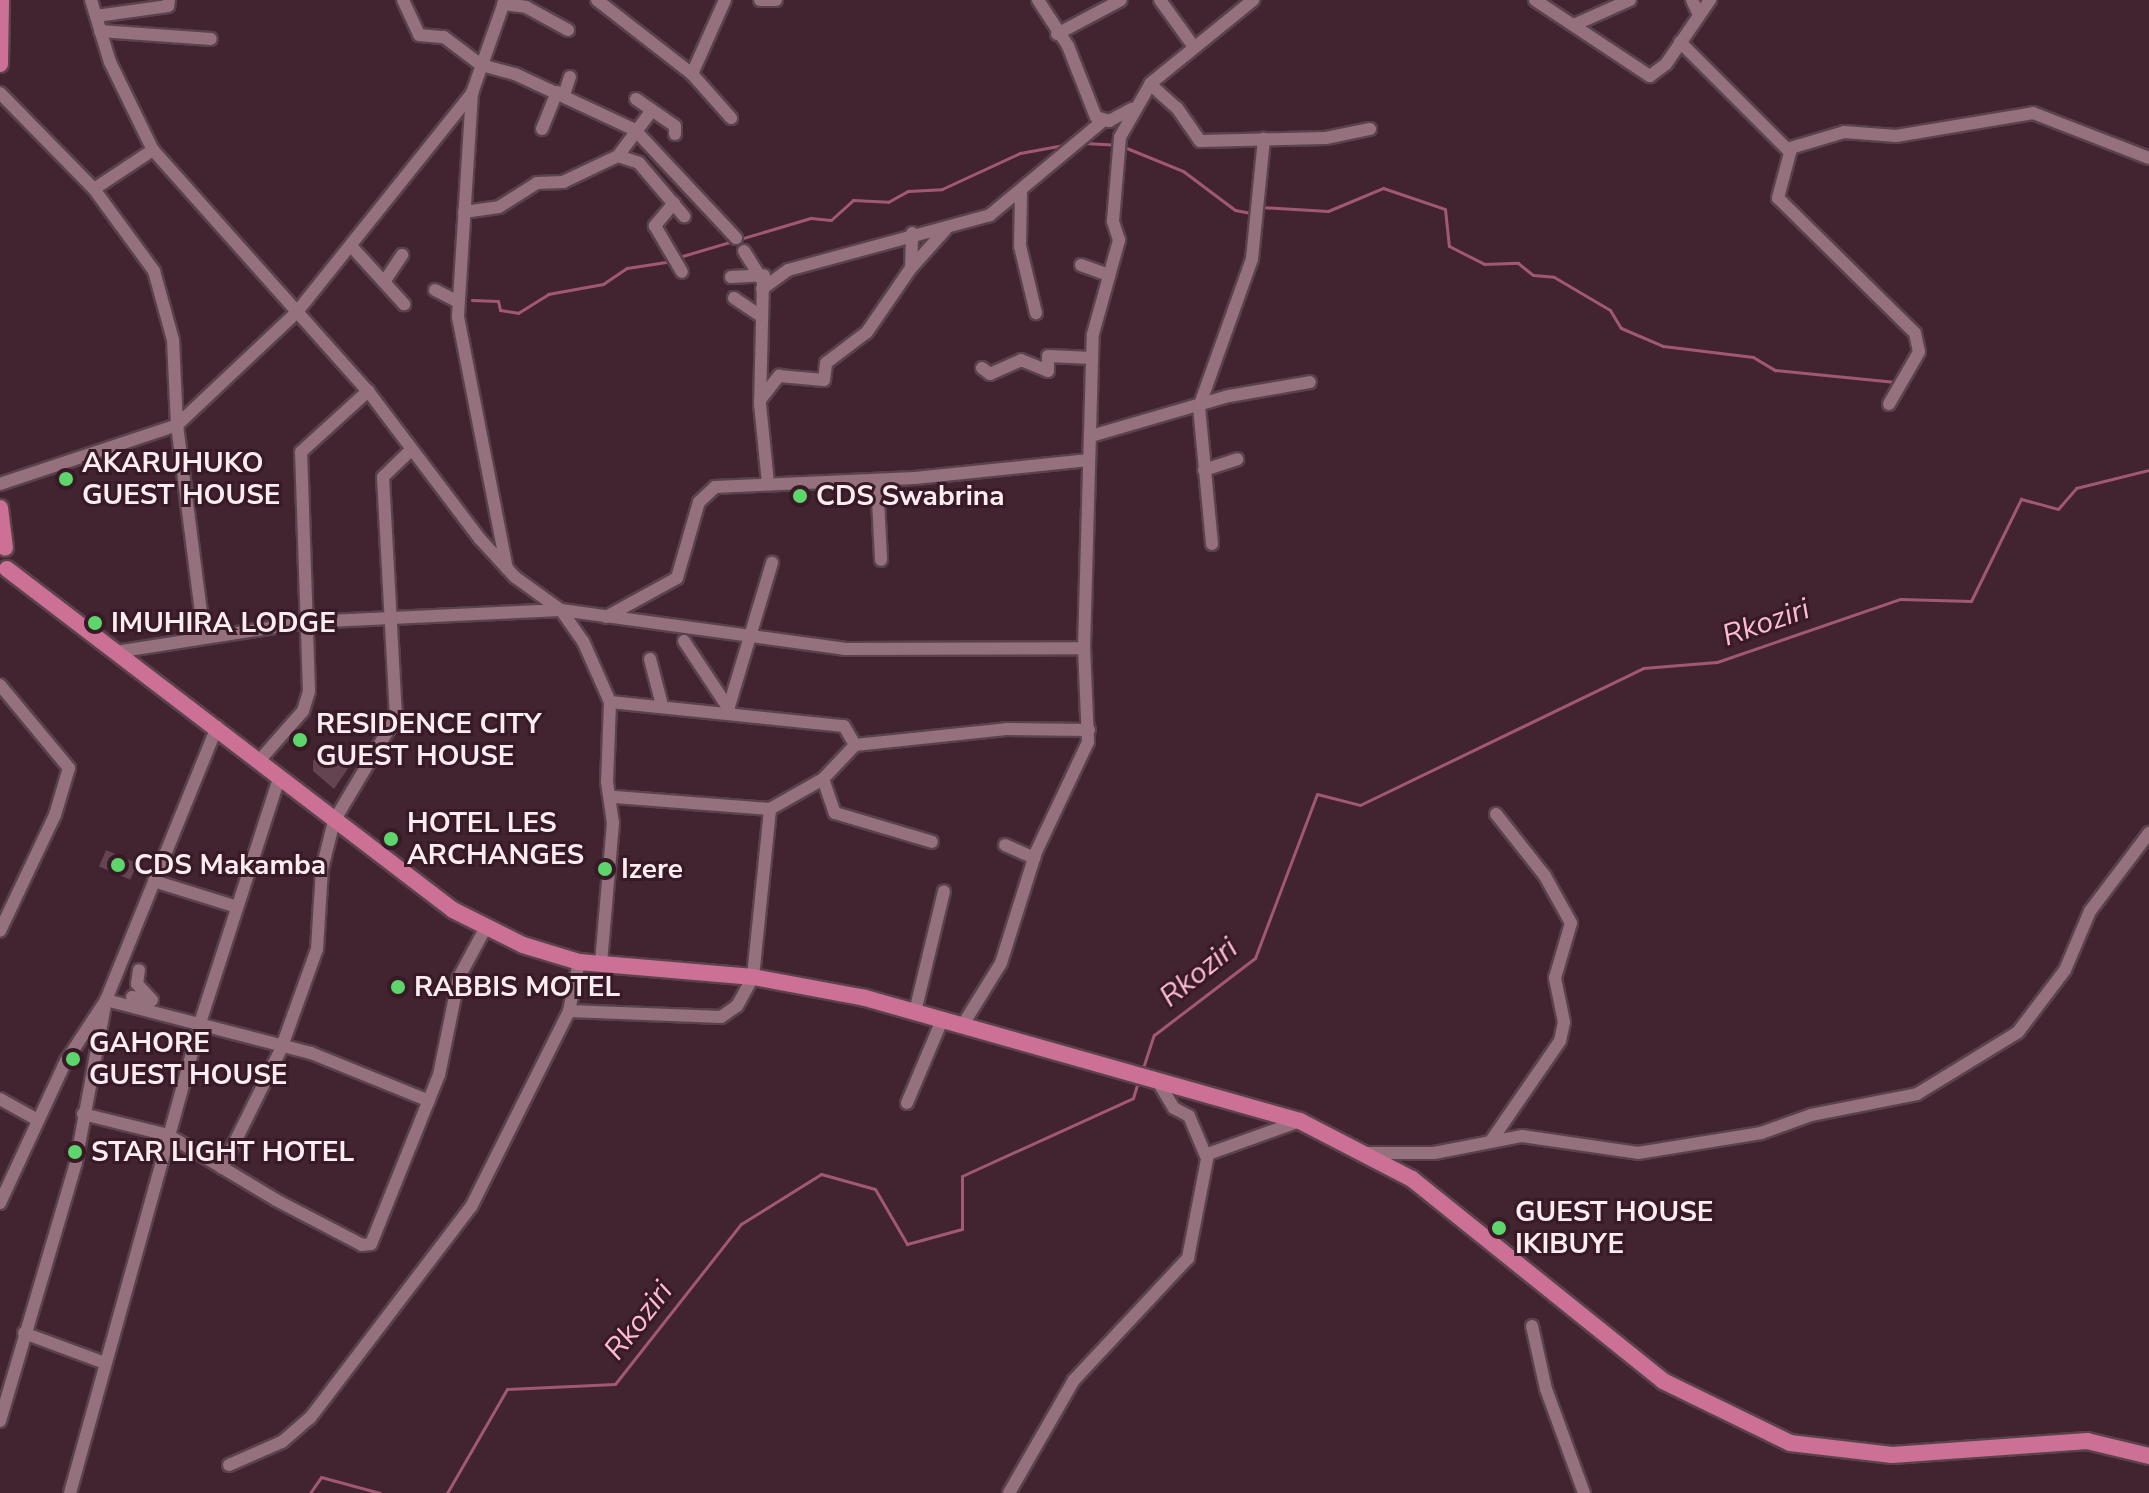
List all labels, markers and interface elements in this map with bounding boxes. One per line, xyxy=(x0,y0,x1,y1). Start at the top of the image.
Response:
place label: AKARUHUKO GUEST HOUSE xyxy=(82,446,281,512)
marker: AKARUHUKO GUEST HOUSE xyxy=(57,470,75,488)
place label: CDS Swabrina xyxy=(816,479,1005,513)
marker: CDS Swabrina xyxy=(791,487,809,505)
water label: Rkoziri xyxy=(1718,591,1814,655)
place label: IMUHIRA LODGE xyxy=(111,606,336,640)
marker: IMUHIRA LODGE xyxy=(86,614,104,632)
place label: RESIDENCE CITY GUEST HOUSE xyxy=(316,707,541,773)
marker: RESIDENCE CITY GUEST HOUSE xyxy=(291,731,309,749)
place label: HOTEL LES ARCHANGES xyxy=(407,806,584,872)
marker: HOTEL LES ARCHANGES xyxy=(382,830,400,848)
place label: CDS Makamba xyxy=(134,848,326,882)
place label: Izere xyxy=(621,852,683,886)
marker: CDS Makamba xyxy=(109,856,127,874)
marker: Izere xyxy=(596,860,614,878)
water label: Rkoziri xyxy=(1153,931,1245,1015)
place label: RABBIS MOTEL xyxy=(414,970,620,1004)
marker: RABBIS MOTEL xyxy=(389,978,407,996)
place label: GAHORE GUEST HOUSE xyxy=(89,1026,288,1092)
marker: GAHORE GUEST HOUSE xyxy=(64,1050,82,1068)
place label: STAR LIGHT HOTEL xyxy=(91,1135,354,1169)
marker: STAR LIGHT HOTEL xyxy=(66,1143,84,1161)
place label: GUEST HOUSE IKIBUYE xyxy=(1515,1195,1714,1261)
marker: GUEST HOUSE IKIBUYE xyxy=(1490,1219,1508,1237)
water label: Rkoziri xyxy=(597,1275,681,1367)

